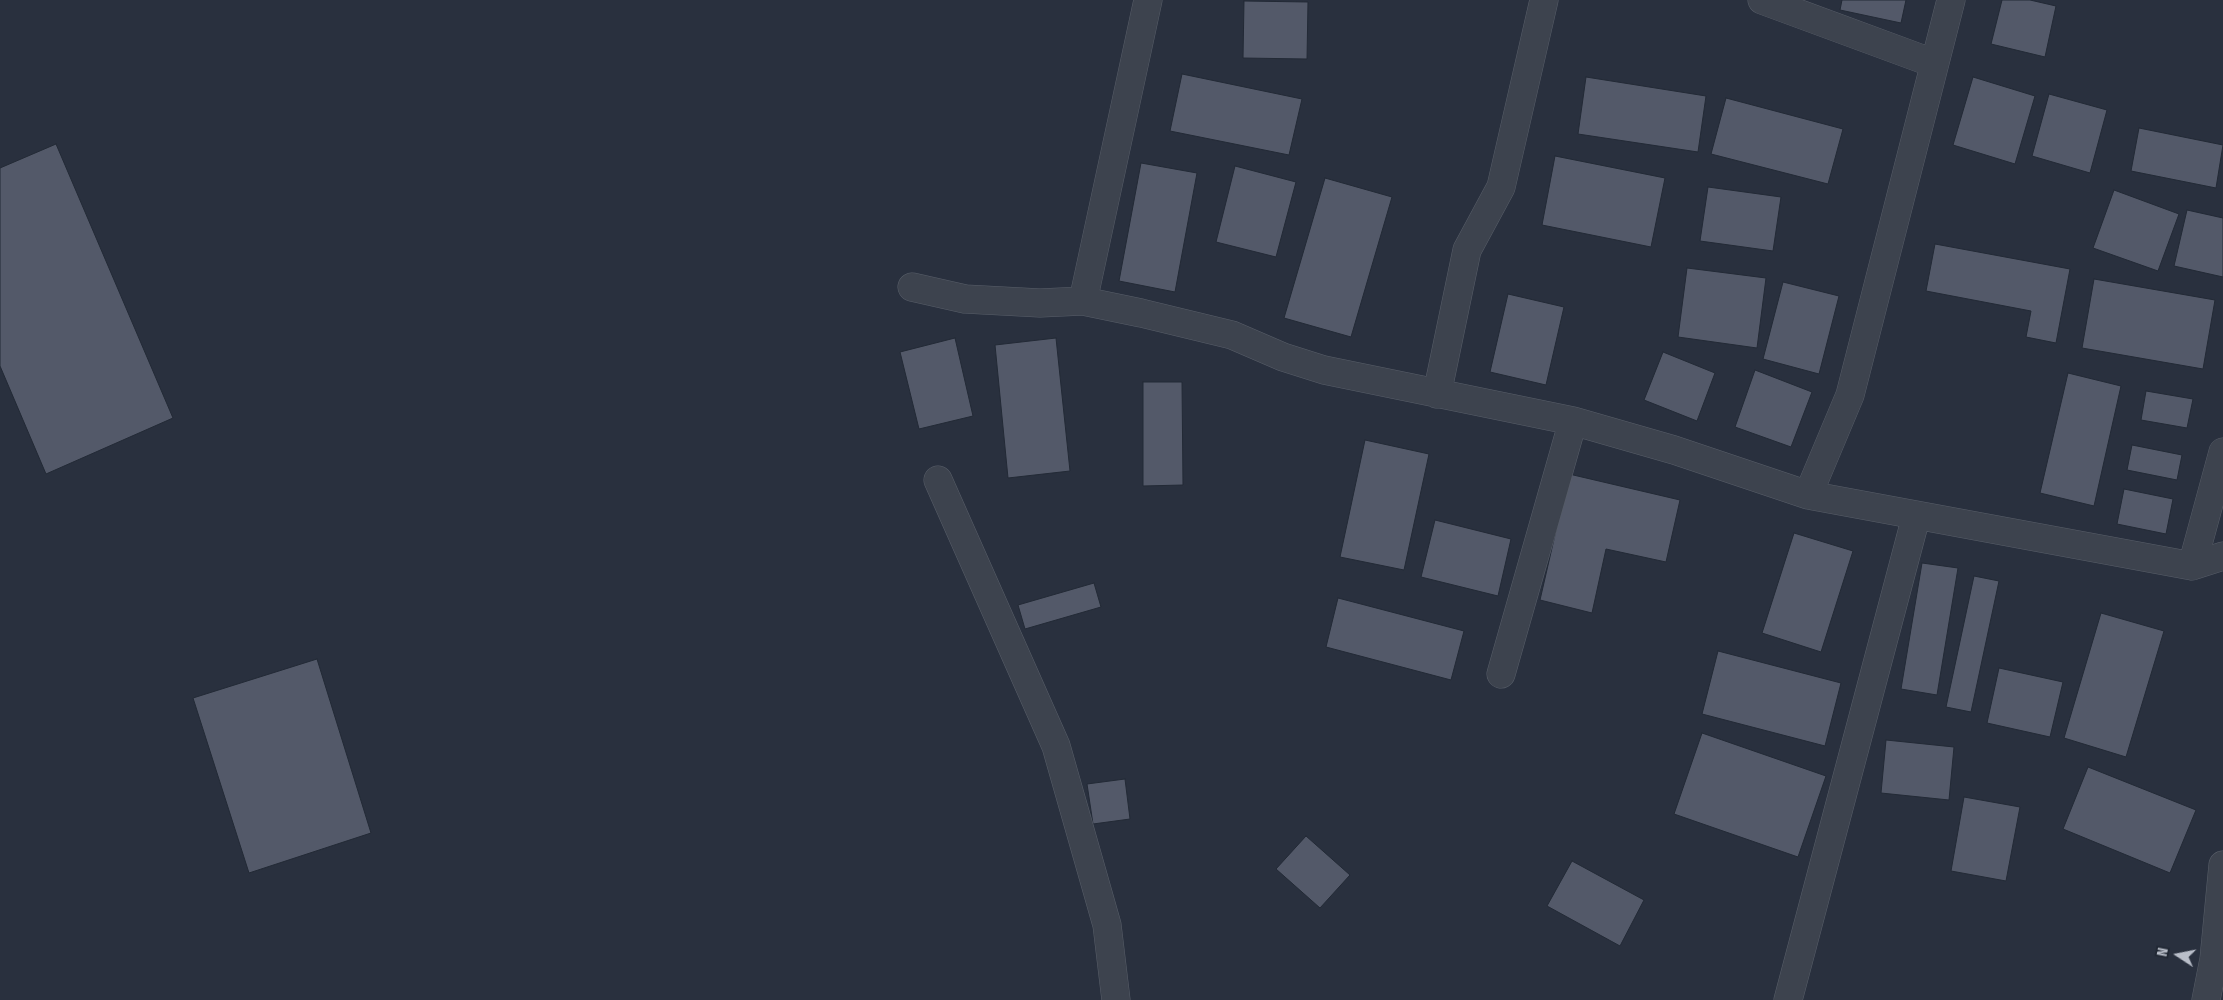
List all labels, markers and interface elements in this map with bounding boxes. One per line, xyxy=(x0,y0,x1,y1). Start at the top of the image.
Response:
north arrow xyxy=(2153,930,2203,980)
text: N xyxy=(2154,946,2172,958)

